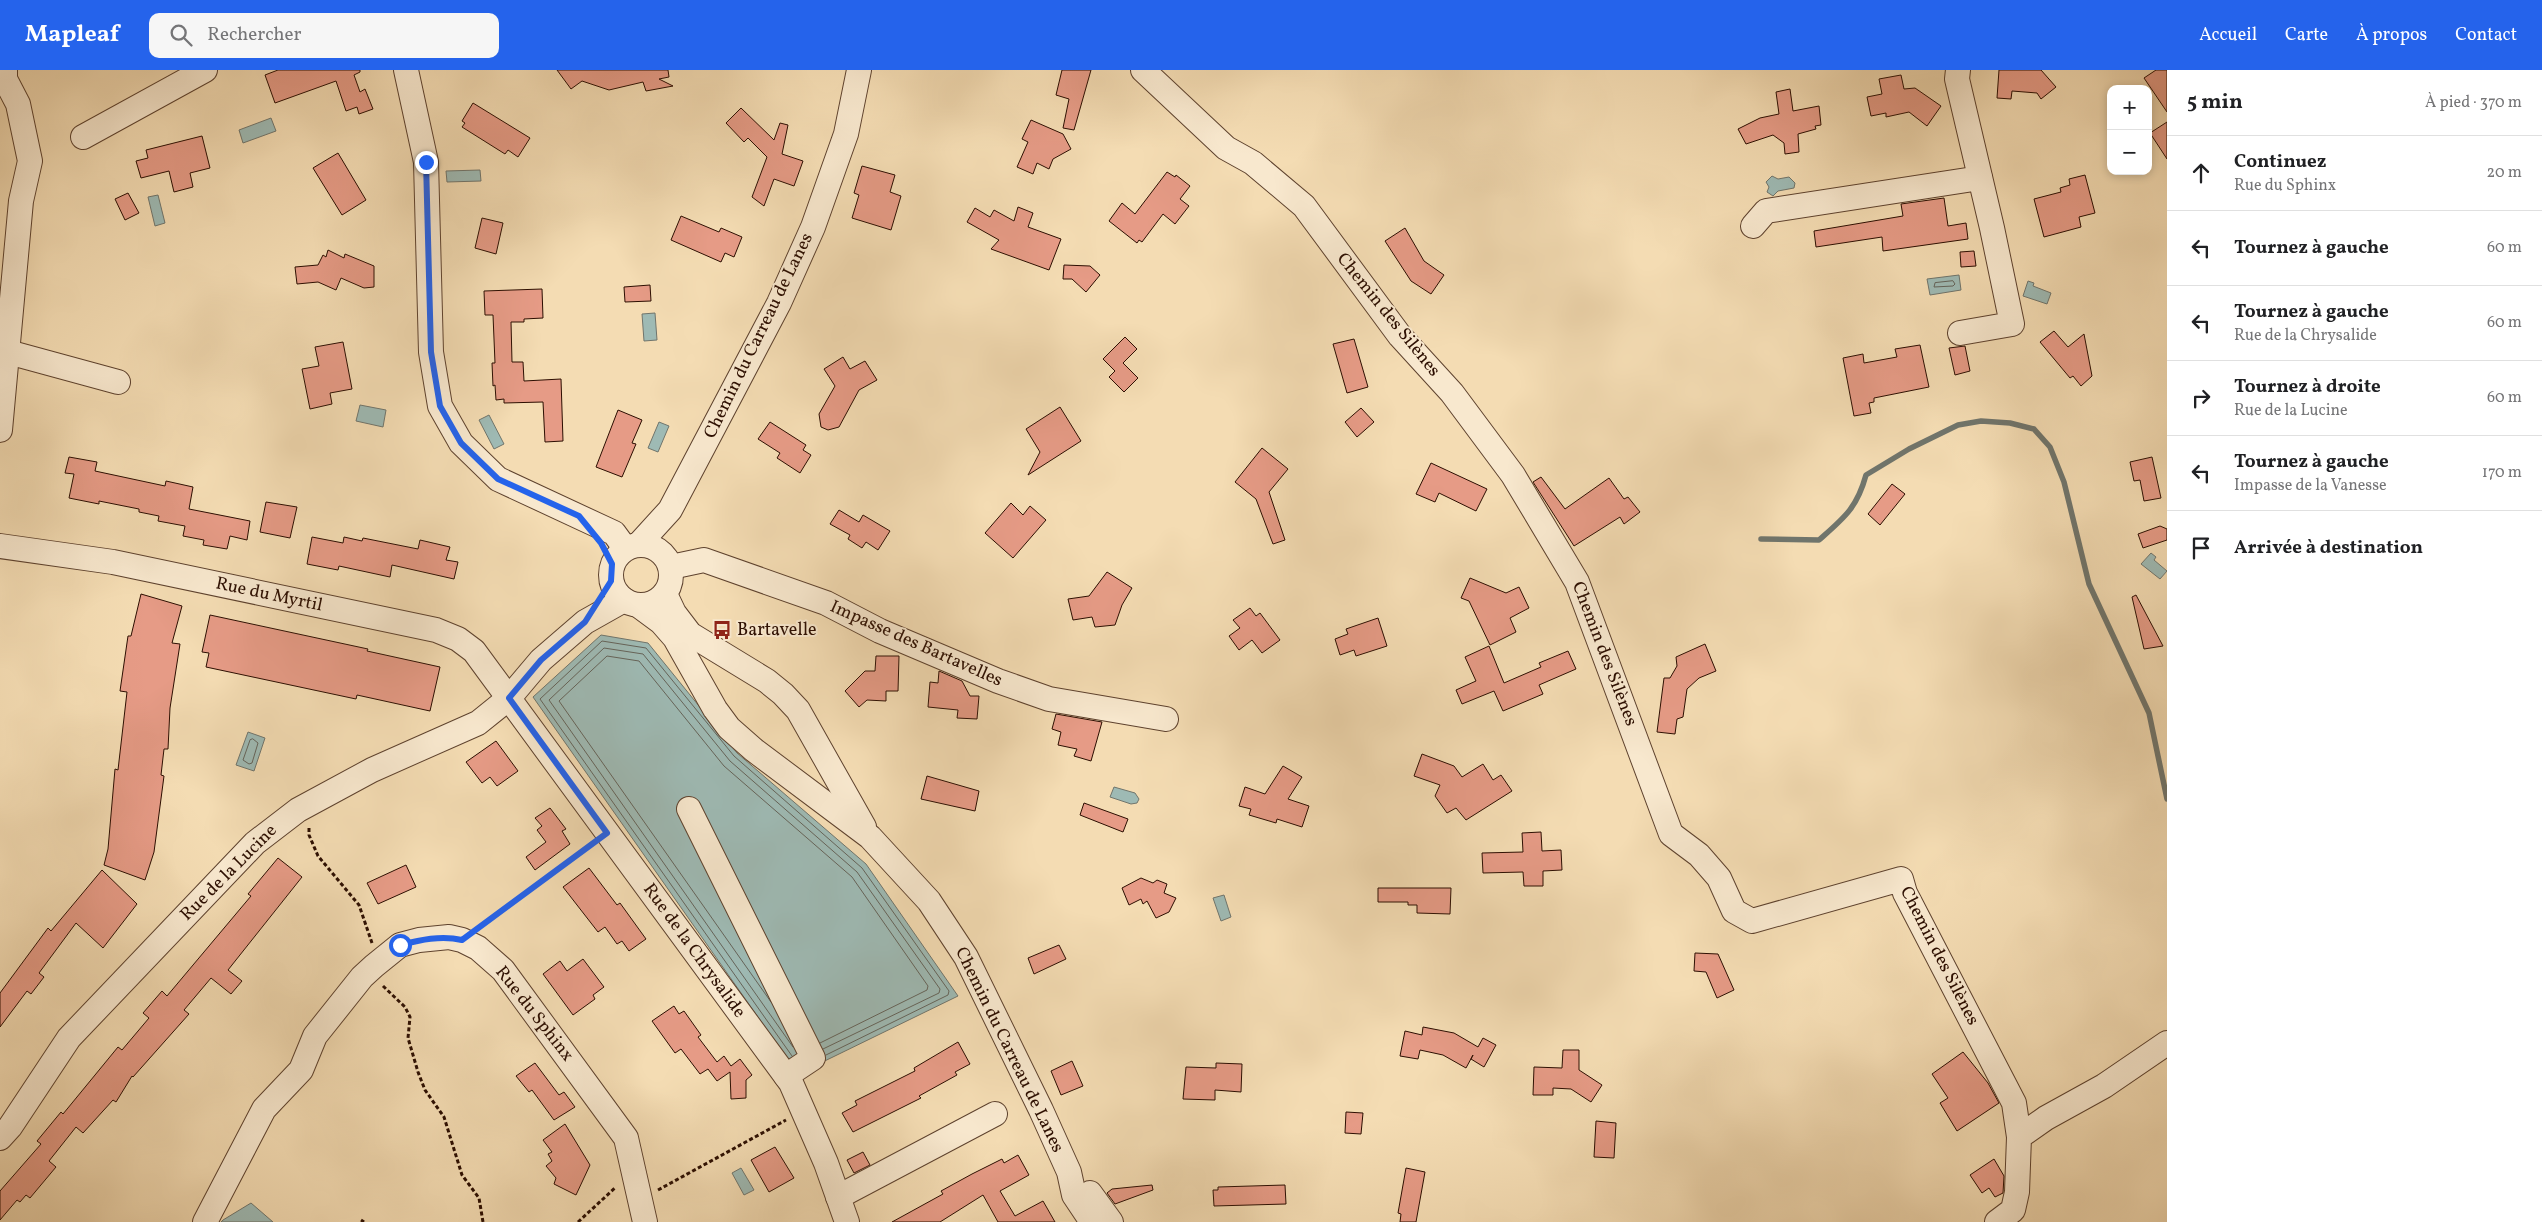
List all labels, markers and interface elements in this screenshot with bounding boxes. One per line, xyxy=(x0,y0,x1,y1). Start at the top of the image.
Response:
search box xyxy=(149,13,499,58)
text: Mapleaf xyxy=(25,18,119,52)
icon: search xyxy=(167,21,195,49)
text: Rechercher xyxy=(207,22,302,48)
text: Accueil xyxy=(2199,23,2257,48)
text: Carte xyxy=(2285,23,2328,48)
text: À propos xyxy=(2356,23,2427,48)
text: Contact xyxy=(2455,23,2517,48)
map controls xyxy=(2107,85,2152,175)
button: + xyxy=(2107,85,2152,130)
text: 5 min xyxy=(2187,88,2243,117)
text: À pied · 370 m xyxy=(2425,92,2522,114)
button: − xyxy=(2107,130,2152,175)
text: Continuez xyxy=(2234,149,2326,175)
route end xyxy=(415,151,438,174)
icon: ahead xyxy=(2187,159,2215,187)
text: 20 m xyxy=(2487,162,2522,184)
text: Rue du Sphinx xyxy=(2234,175,2336,197)
street label: Chemin du Carreau de Lanes xyxy=(698,229,820,443)
icon: left xyxy=(2187,234,2215,262)
text: Tournez à gauche xyxy=(2234,235,2389,261)
text: 60 m xyxy=(2487,237,2522,259)
street label: Chemin des Silènes xyxy=(1330,248,1446,382)
text: Tournez à gauche xyxy=(2234,299,2389,325)
icon: left xyxy=(2187,309,2215,337)
text: 60 m xyxy=(2487,312,2522,334)
text: Rue de la Chrysalide xyxy=(2234,325,2377,347)
text: Tournez à droite xyxy=(2234,374,2381,400)
icon: right xyxy=(2187,384,2215,412)
text: 60 m xyxy=(2487,387,2522,409)
text: Rue de la Lucine xyxy=(2234,400,2348,422)
text: Tournez à gauche xyxy=(2234,449,2389,475)
icon: left xyxy=(2187,459,2215,487)
text: 170 m xyxy=(2482,462,2522,484)
text: Impasse de la Vanesse xyxy=(2234,475,2387,497)
icon: arrive xyxy=(2187,534,2215,562)
text: Arrivée à destination xyxy=(2234,535,2423,561)
street label: Rue du Myrtil xyxy=(213,571,325,619)
street label: Chemin des Silènes xyxy=(1565,578,1643,730)
street label: Impasse des Bartavelles xyxy=(826,595,1006,693)
place label: Bartavelle xyxy=(737,618,817,643)
bus stop icon: Bartavelle xyxy=(711,619,733,641)
street label: Rue de la Lucine xyxy=(175,819,283,927)
street label: Rue de la Chrysalide xyxy=(637,879,751,1023)
street label: Chemin des Silènes xyxy=(1893,882,1985,1030)
route start xyxy=(389,934,412,957)
street label: Chemin du Carreau de Lanes xyxy=(948,943,1070,1157)
street label: Rue du Sphinx xyxy=(489,961,579,1067)

